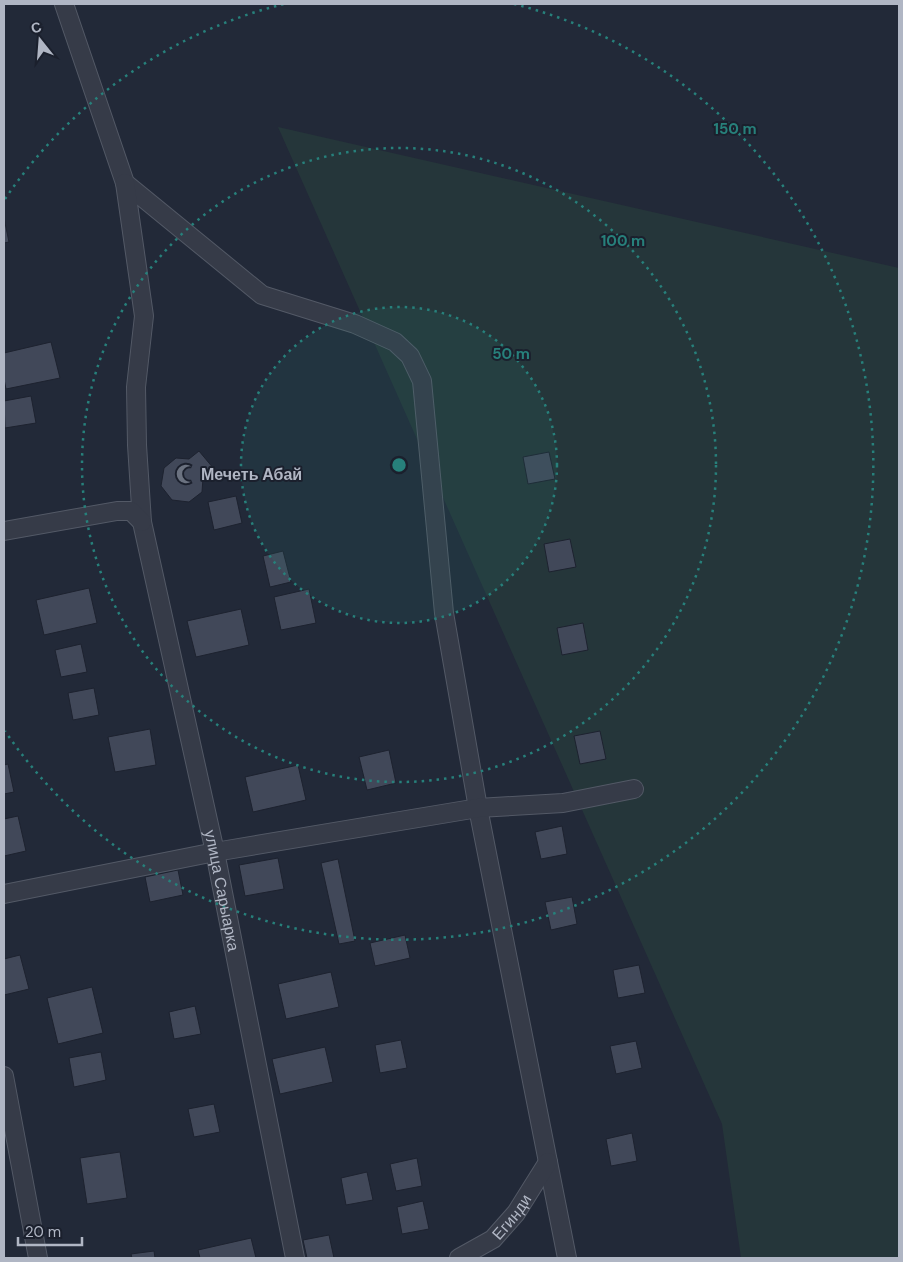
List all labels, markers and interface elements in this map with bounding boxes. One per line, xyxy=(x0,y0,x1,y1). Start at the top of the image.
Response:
north arrow xyxy=(15,15,65,65)
text: С xyxy=(29,17,44,38)
text: 150 m xyxy=(714,119,757,139)
text: 100 m xyxy=(601,231,645,251)
text: 50 m xyxy=(492,344,530,364)
centre of rings xyxy=(390,456,408,474)
mosque icon: Мечеть Абай xyxy=(175,463,197,485)
place label: Мечеть Абай xyxy=(201,464,302,485)
street label: улица Сарыарка xyxy=(199,828,244,953)
street label: Егинди xyxy=(487,1190,536,1244)
scale bar xyxy=(18,1214,81,1246)
text: 20 m xyxy=(25,1222,61,1242)

